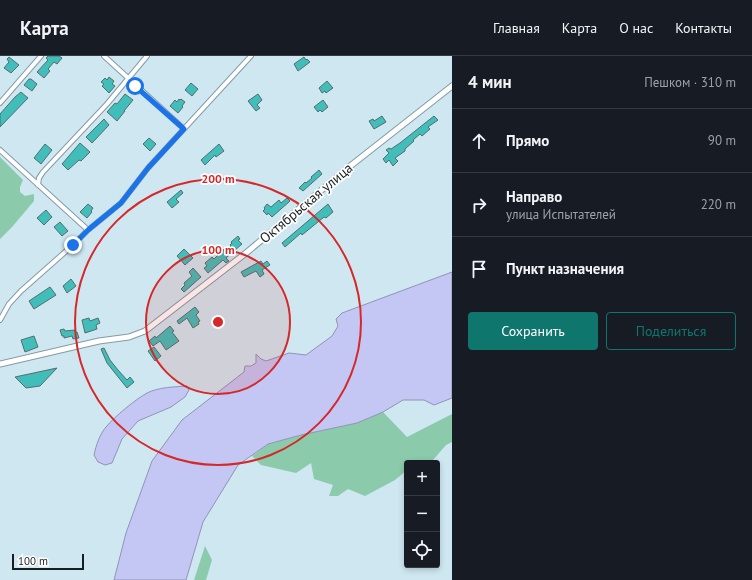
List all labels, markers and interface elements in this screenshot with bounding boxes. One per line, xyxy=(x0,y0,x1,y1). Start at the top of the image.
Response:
text: Карта xyxy=(20,16,69,40)
text: Главная xyxy=(493,19,540,37)
text: Карта xyxy=(562,19,597,37)
text: О нас xyxy=(619,19,653,37)
text: Контакты xyxy=(675,19,732,37)
text: 4 мин xyxy=(468,71,512,93)
text: Пешком · 310 m xyxy=(644,74,736,91)
route start xyxy=(126,77,144,95)
icon: ahead xyxy=(468,130,490,152)
text: Прямо xyxy=(506,131,549,150)
text: 90 m xyxy=(708,132,736,149)
street label: Октябрьская улица xyxy=(256,159,356,247)
text: 200 m xyxy=(201,171,235,186)
text: Направо xyxy=(506,187,562,206)
icon: right xyxy=(468,194,490,216)
text: 220 m xyxy=(701,196,736,213)
text: улица Испытателей xyxy=(506,206,616,223)
route end xyxy=(64,236,82,254)
text: 100 m xyxy=(201,242,235,257)
icon: arrive xyxy=(468,258,490,280)
text: Пункт назначения xyxy=(506,259,624,278)
button: Сохранить xyxy=(468,312,598,350)
button: Поделиться xyxy=(606,312,736,350)
centre of rings xyxy=(211,315,225,329)
map controls xyxy=(404,460,440,568)
button: + xyxy=(404,460,440,496)
button: − xyxy=(404,496,440,532)
button: locate xyxy=(404,532,440,568)
scale bar xyxy=(12,552,84,571)
text: 100 m xyxy=(18,554,48,568)

